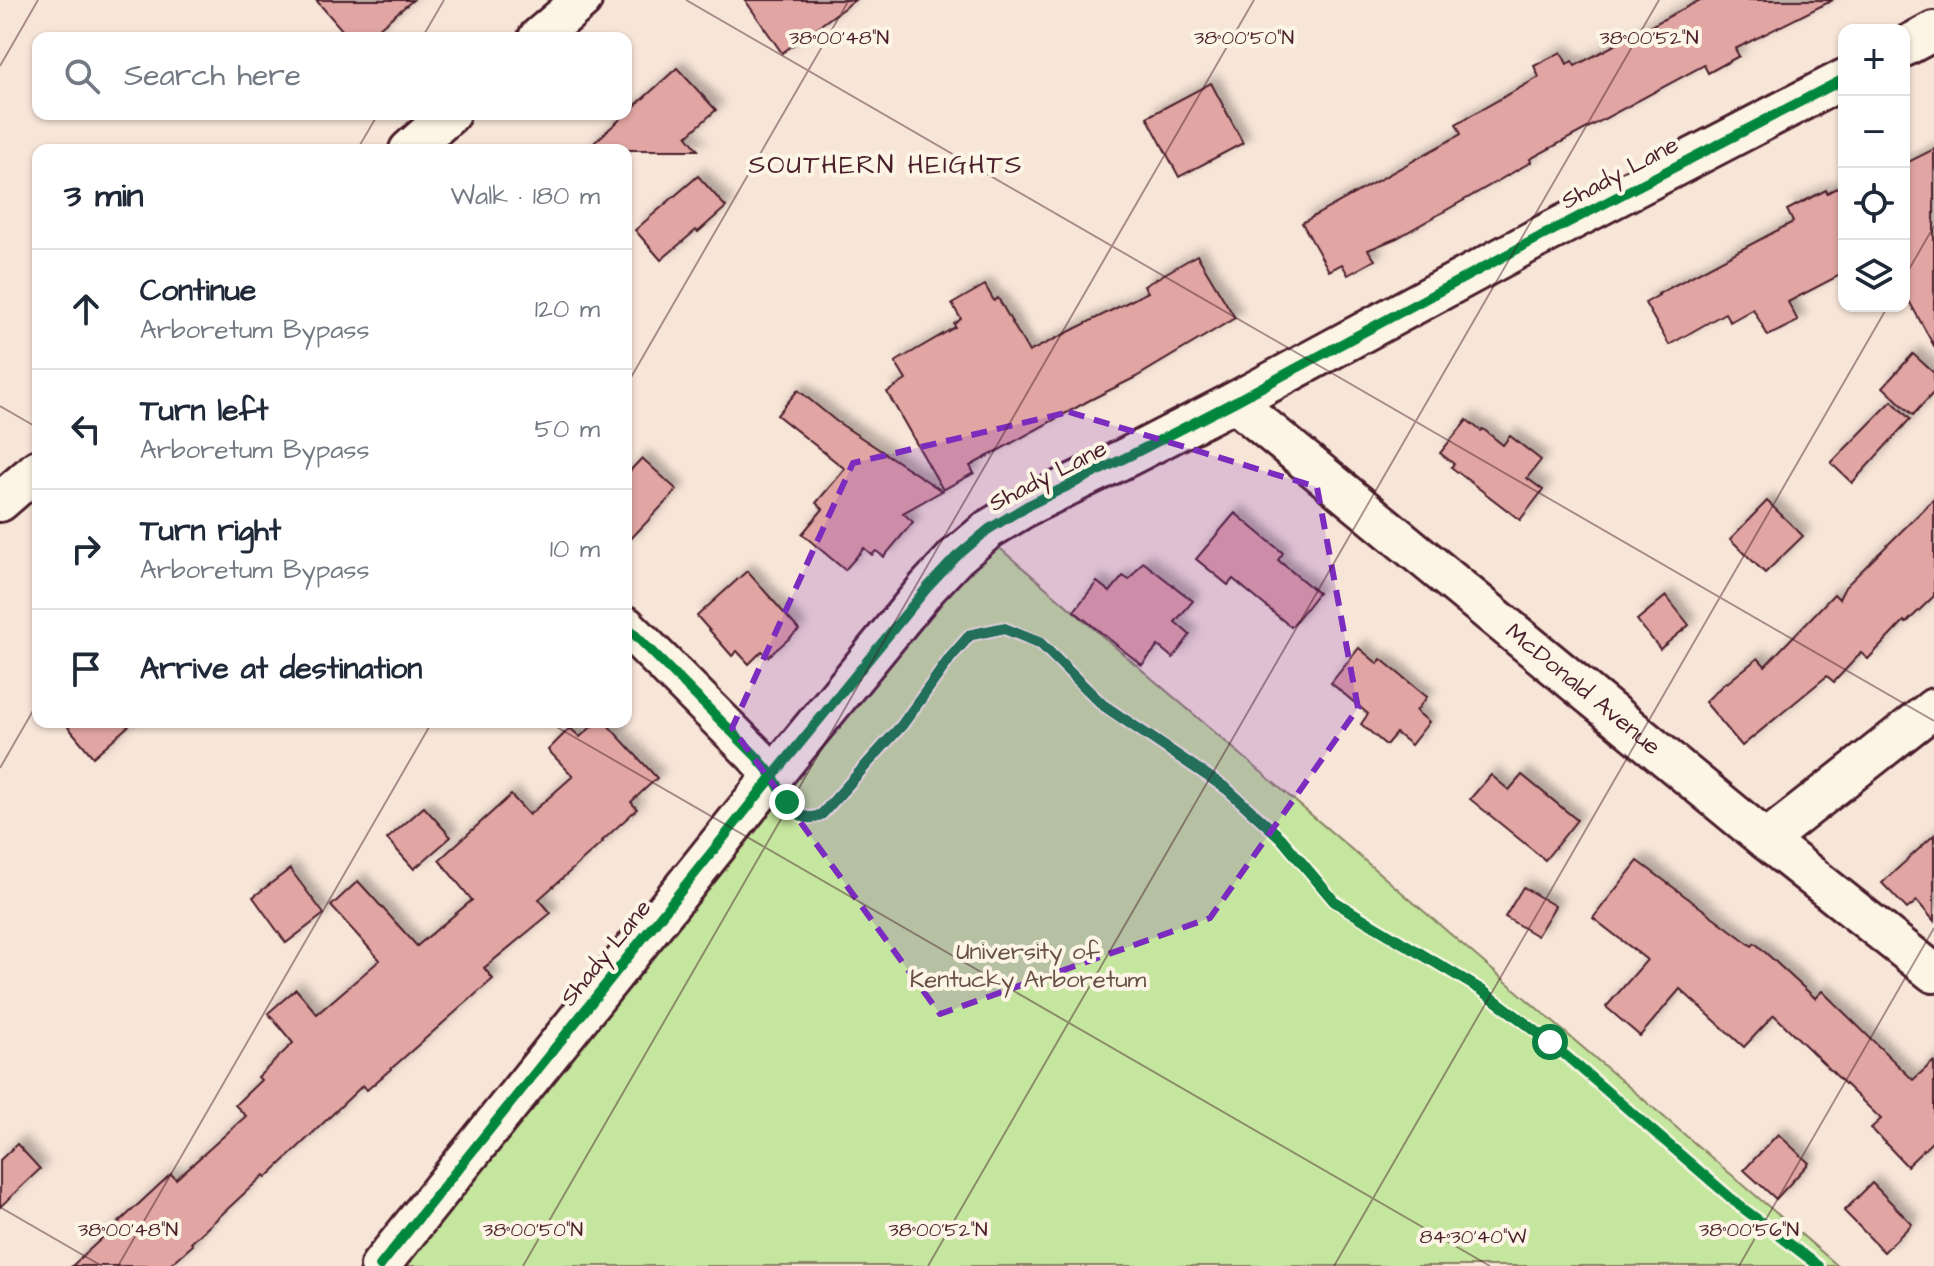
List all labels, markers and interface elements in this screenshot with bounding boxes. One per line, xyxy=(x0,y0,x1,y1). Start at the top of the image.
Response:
text: 38°00'48"N xyxy=(789,24,889,52)
text: 38°00'50"N xyxy=(1194,24,1294,52)
text: 38°00'52"N xyxy=(1600,24,1698,52)
map controls xyxy=(1838,24,1910,312)
button: + xyxy=(1838,24,1910,96)
search box xyxy=(32,32,632,120)
icon: search xyxy=(60,54,104,98)
text: Search here xyxy=(124,55,301,97)
button: − xyxy=(1838,96,1910,168)
street label: Shady Lane xyxy=(1555,128,1685,219)
district label: SOUTHERN HEIGHTS xyxy=(748,147,1024,183)
button: locate xyxy=(1838,168,1910,240)
text: 3 min xyxy=(64,172,144,220)
text: Walk · 180 m xyxy=(451,178,600,214)
button: layers xyxy=(1838,240,1910,312)
text: Continue xyxy=(140,270,256,312)
icon: ahead xyxy=(64,287,108,331)
text: 120 m xyxy=(535,291,600,327)
text: Arboretum Bypass xyxy=(140,312,370,348)
text: Turn left xyxy=(140,390,268,432)
icon: left xyxy=(64,407,108,451)
text: 50 m xyxy=(535,411,600,447)
text: Arboretum Bypass xyxy=(140,432,370,468)
street label: Shady Lane xyxy=(983,432,1113,521)
text: Turn right xyxy=(140,510,281,552)
icon: right xyxy=(64,527,108,571)
text: 10 m xyxy=(550,531,600,567)
text: Arboretum Bypass xyxy=(140,552,370,588)
street label: McDonald Avenue xyxy=(1498,615,1668,763)
icon: arrive xyxy=(64,647,108,691)
text: Arrive at destination xyxy=(140,648,422,690)
route end xyxy=(769,784,805,820)
street label: Shady Lane xyxy=(552,892,660,1014)
park label: University of Kentucky Arboretum xyxy=(910,935,1147,998)
route start xyxy=(1532,1024,1568,1060)
text: 38°00'48"N xyxy=(78,1216,178,1244)
text: 38°00'50"N xyxy=(483,1216,583,1244)
text: 38°00'52"N xyxy=(889,1216,987,1244)
text: 38°00'56"N xyxy=(1699,1216,1799,1244)
text: 84°30'40"W xyxy=(1420,1223,1527,1251)

